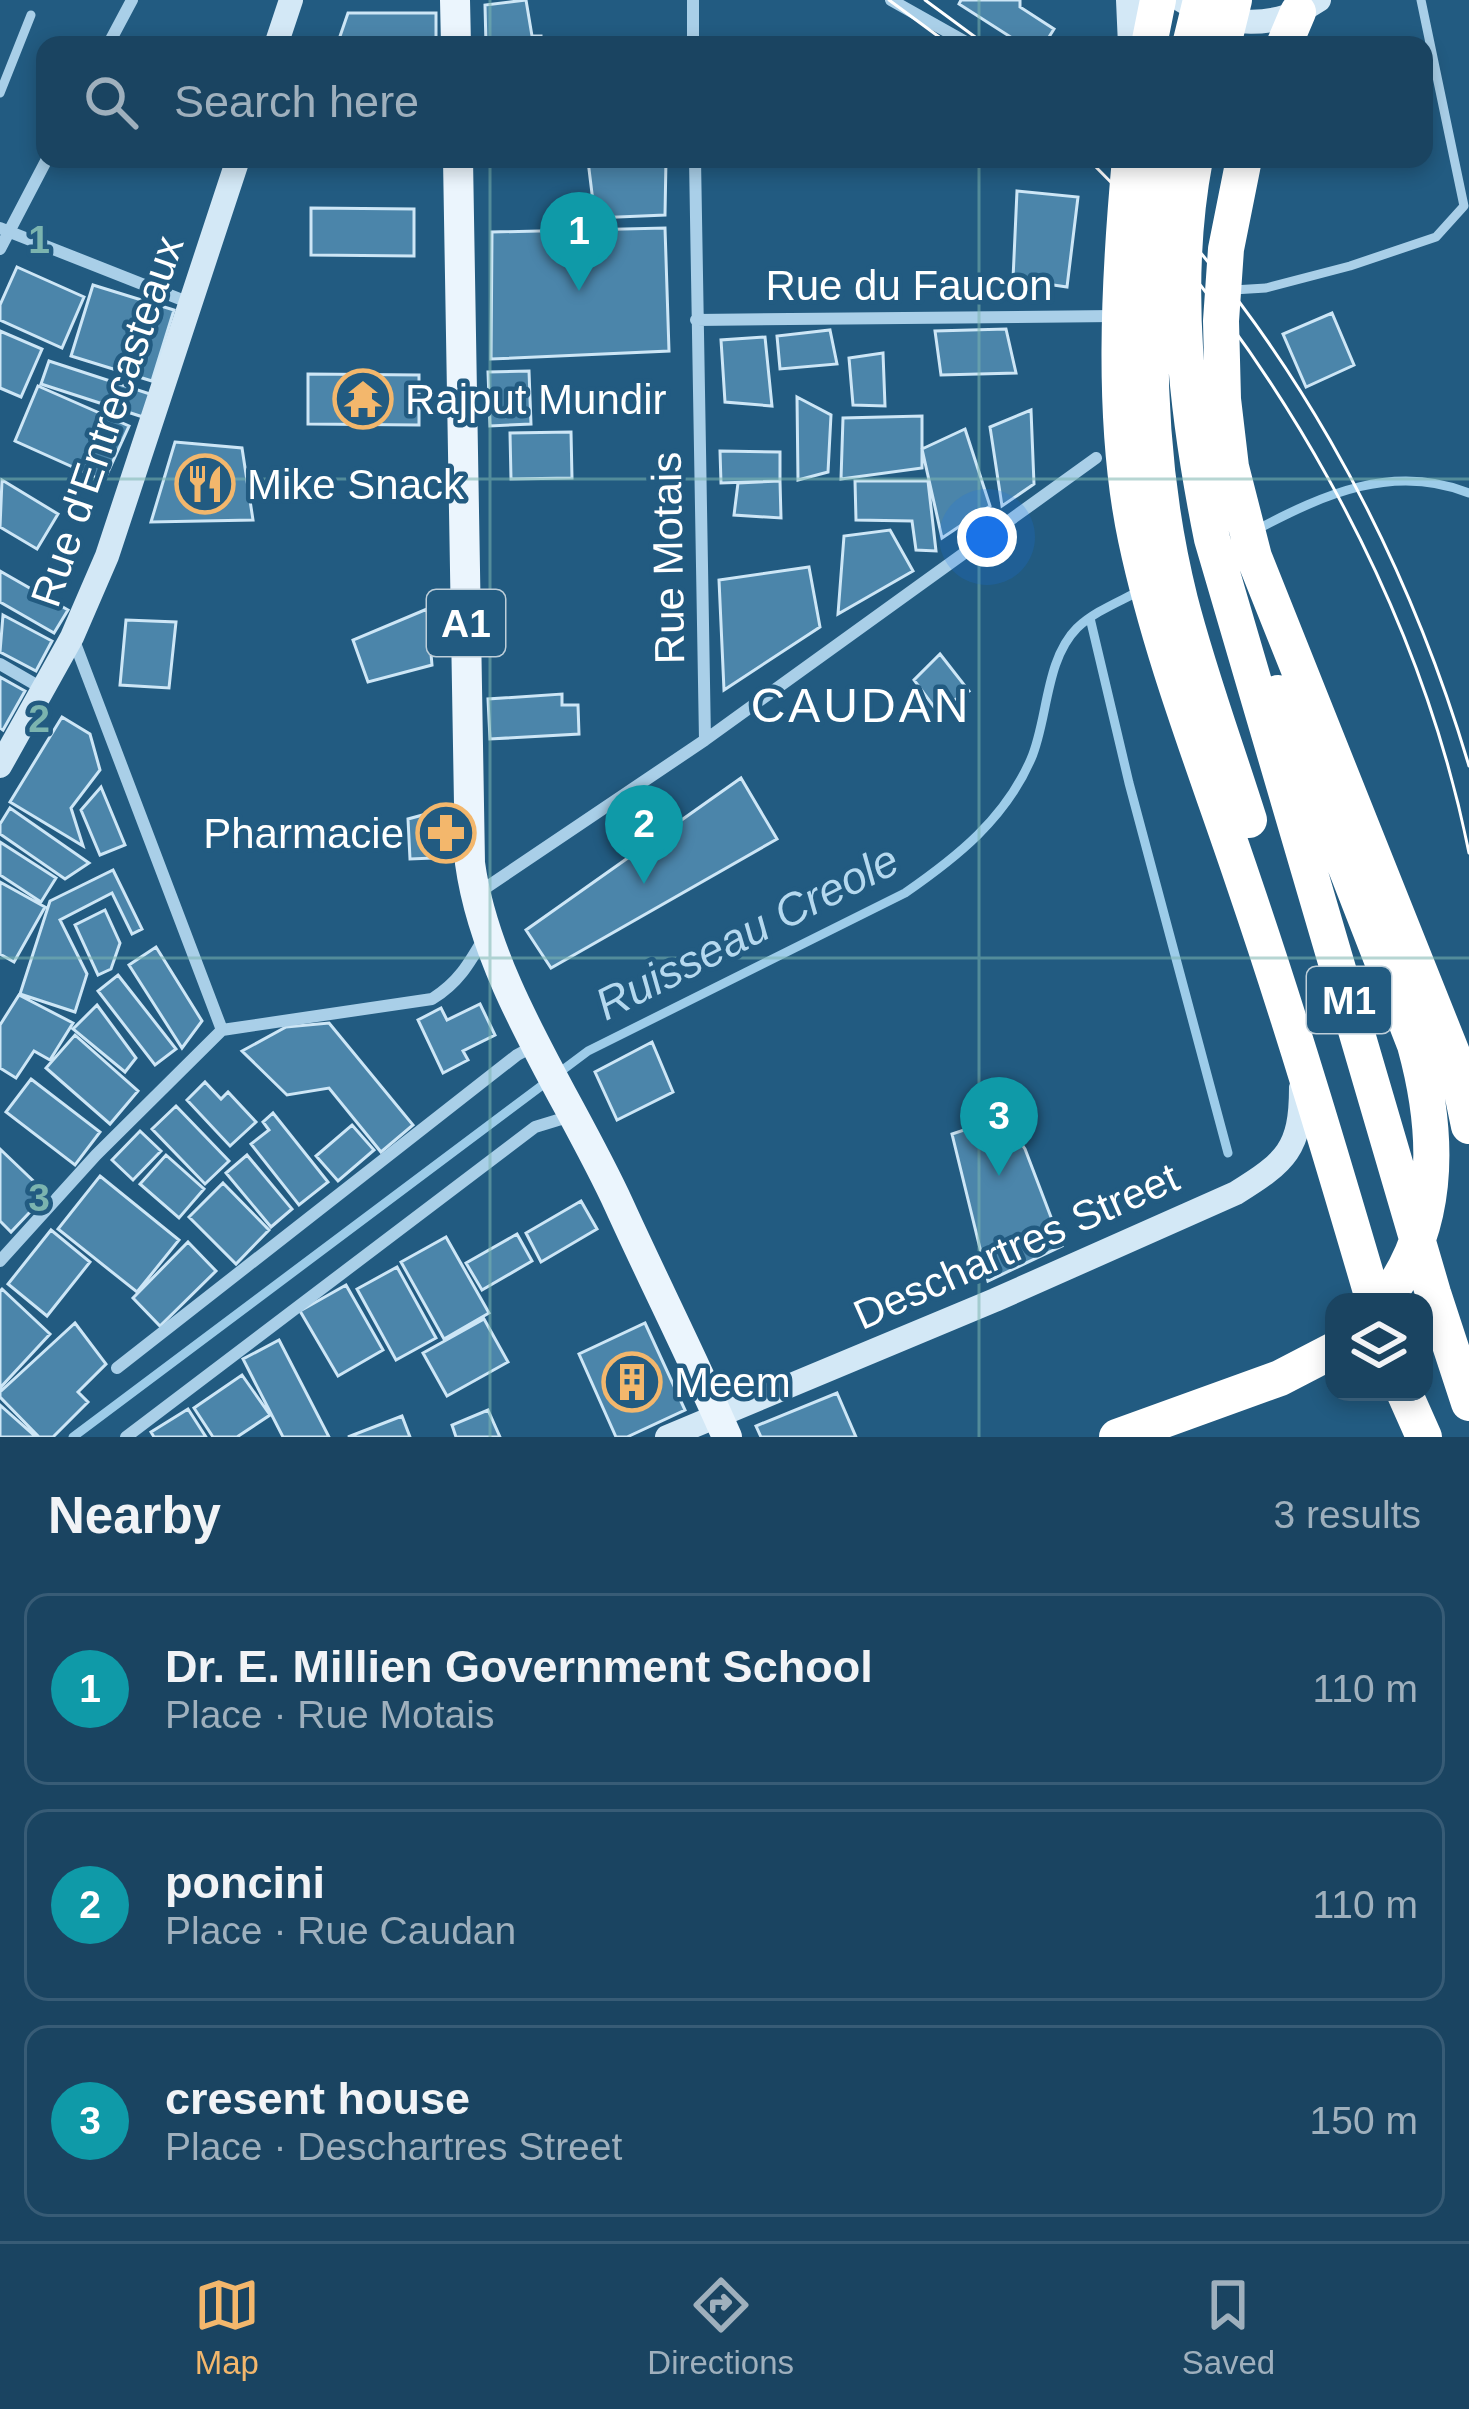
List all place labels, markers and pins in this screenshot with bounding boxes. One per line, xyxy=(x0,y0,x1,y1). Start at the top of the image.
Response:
pin: 1 xyxy=(540,192,618,291)
temple icon: Rajput Mundir xyxy=(332,368,394,430)
place label: Rajput Mundir xyxy=(405,376,666,423)
restaurant icon: Mike Snack xyxy=(174,453,236,515)
place label: Mike Snack xyxy=(247,461,465,508)
pin: 2 xyxy=(605,785,683,884)
pharmacy icon: Pharmacie xyxy=(415,802,477,864)
place label: Pharmacie xyxy=(203,810,404,857)
pin: 3 xyxy=(960,1077,1038,1176)
building icon: Meem xyxy=(601,1351,663,1413)
place label: Meem xyxy=(674,1359,791,1406)

